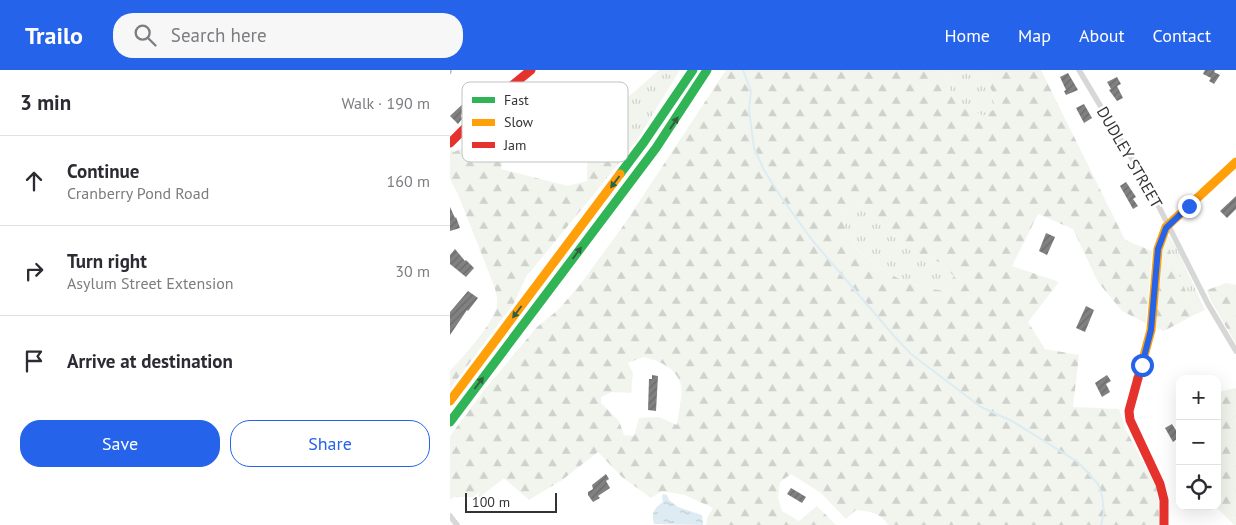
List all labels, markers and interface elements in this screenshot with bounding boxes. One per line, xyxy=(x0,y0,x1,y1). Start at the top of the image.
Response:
search box xyxy=(113,13,463,58)
text: Trailo xyxy=(25,20,83,51)
icon: search xyxy=(131,21,159,49)
text: Search here xyxy=(171,23,267,47)
text: Home xyxy=(944,24,990,47)
text: Map xyxy=(1018,24,1051,47)
text: About xyxy=(1079,24,1125,47)
text: Contact xyxy=(1153,24,1211,47)
legend xyxy=(462,82,628,162)
text: 3 min xyxy=(20,89,71,116)
text: Fast xyxy=(504,91,529,109)
text: Walk · 190 m xyxy=(341,93,430,113)
street label: DUDLEY STREET xyxy=(1093,103,1167,211)
text: Slow xyxy=(504,113,534,131)
one-way arrow xyxy=(669,116,678,129)
text: Jam xyxy=(503,136,526,154)
text: Continue xyxy=(67,159,139,183)
icon: ahead xyxy=(20,167,48,195)
text: 160 m xyxy=(387,171,430,191)
one-way arrow xyxy=(610,175,620,189)
text: Cranberry Pond Road xyxy=(67,183,209,203)
route end xyxy=(1178,195,1201,218)
one-way arrow xyxy=(572,246,582,260)
text: Turn right xyxy=(67,249,147,273)
icon: right xyxy=(20,257,48,285)
text: 30 m xyxy=(395,261,430,281)
text: Asylum Street Extension xyxy=(67,273,234,293)
one-way arrow xyxy=(512,305,523,318)
icon: arrive xyxy=(20,347,48,375)
text: Arrive at destination xyxy=(67,349,233,373)
route start xyxy=(1131,354,1154,377)
map controls xyxy=(1176,375,1221,510)
button: + xyxy=(1176,375,1221,420)
one-way arrow xyxy=(474,377,485,390)
button: Save xyxy=(20,420,220,467)
button: Share xyxy=(230,420,430,467)
button: − xyxy=(1176,420,1221,465)
button: locate xyxy=(1176,465,1221,510)
scale bar xyxy=(465,490,558,513)
text: 100 m xyxy=(472,493,510,511)

